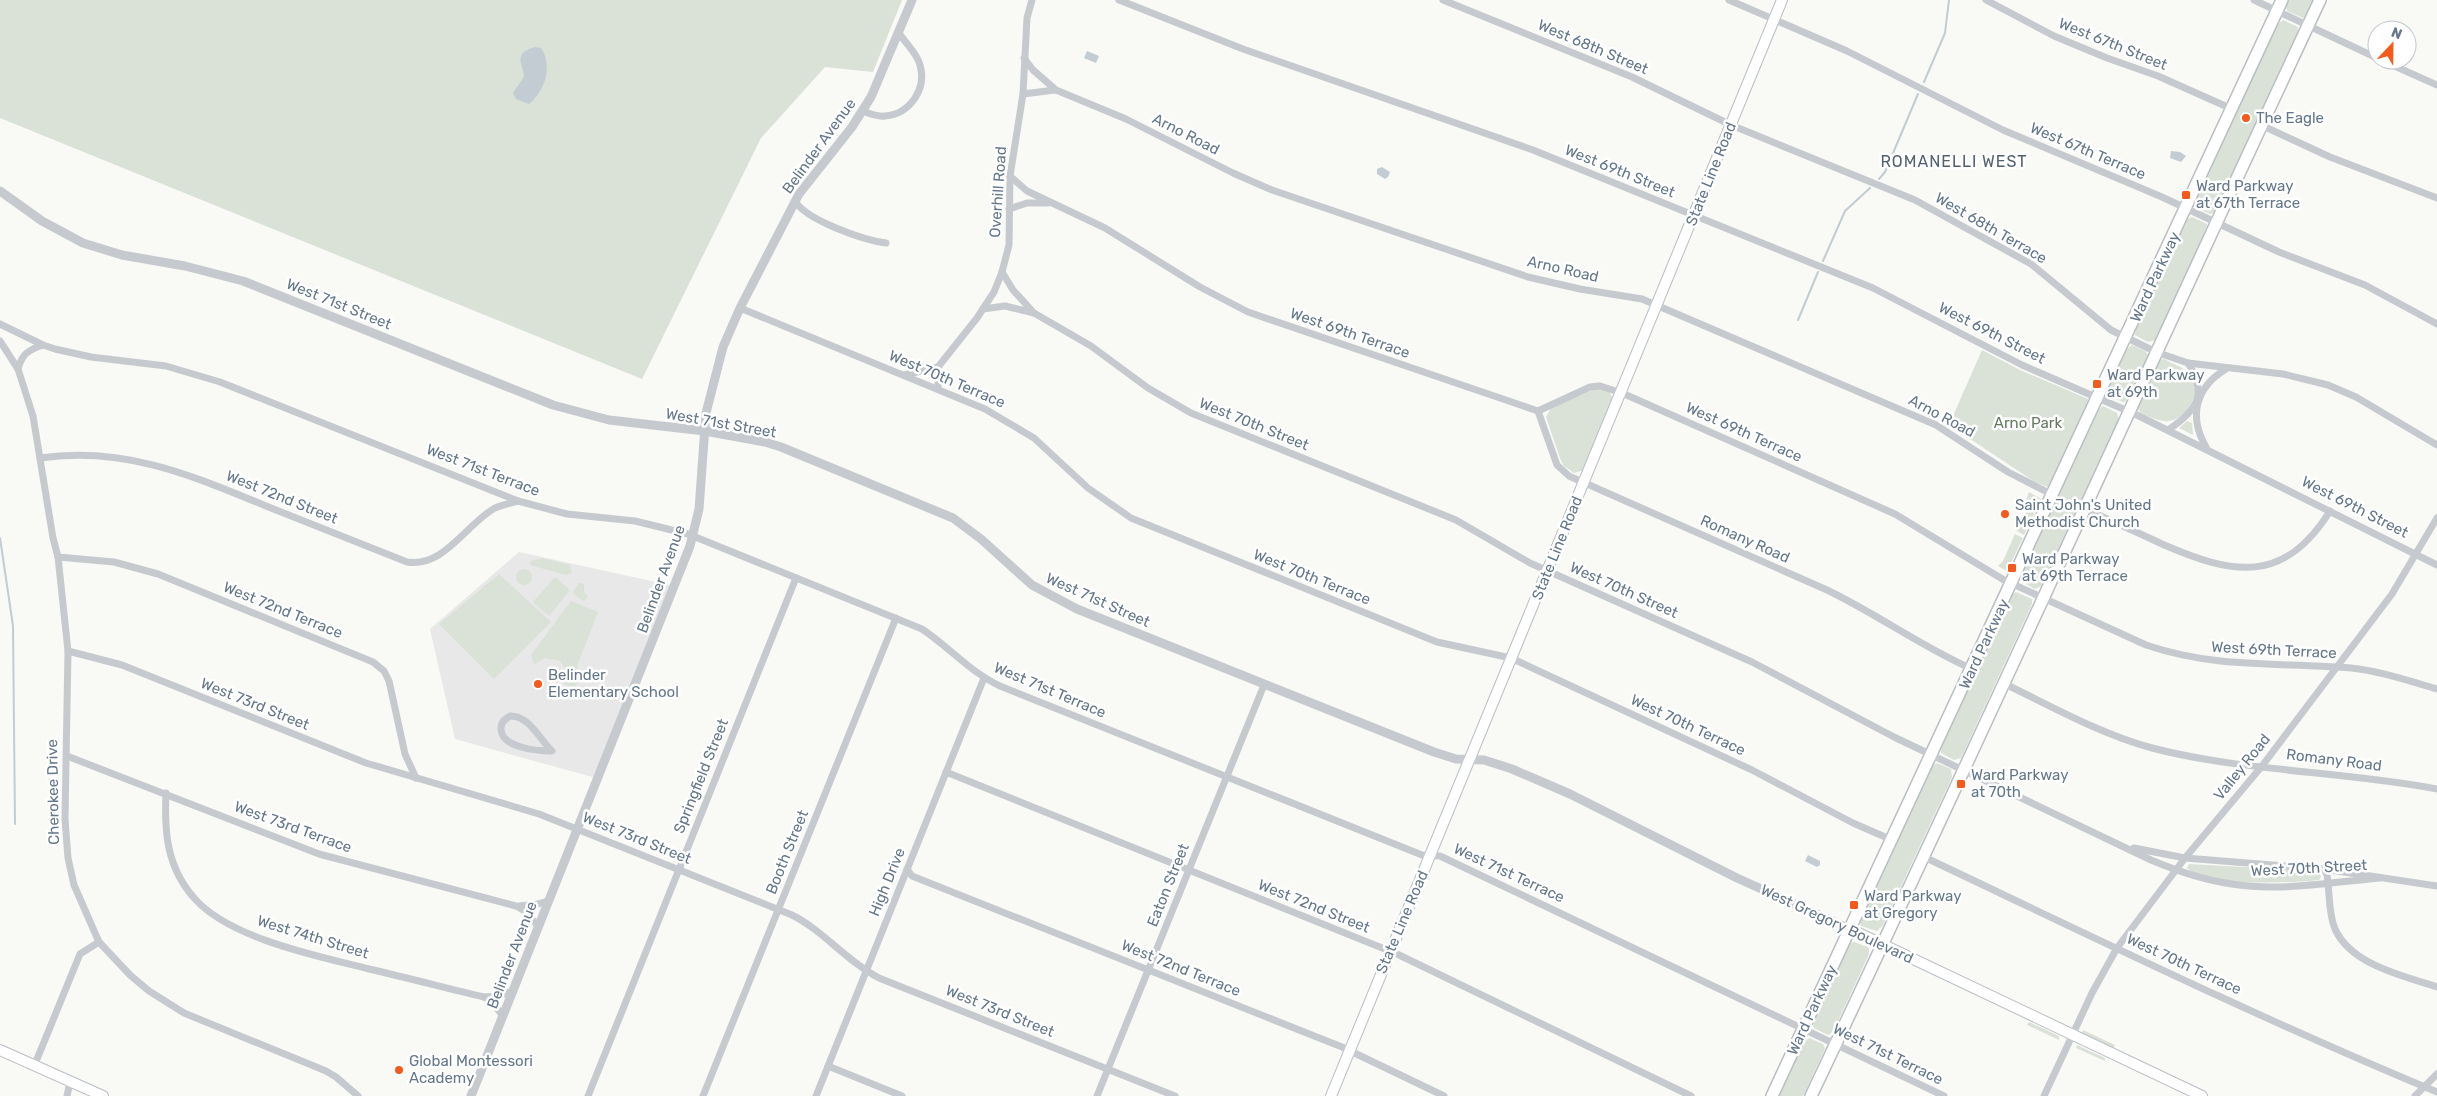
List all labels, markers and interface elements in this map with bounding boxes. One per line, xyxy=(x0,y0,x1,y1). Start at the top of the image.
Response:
street label: West 67th Street xyxy=(2056,14,2170,74)
street label: West 68th Street xyxy=(1535,16,1651,78)
north arrow xyxy=(2367,20,2417,70)
text: N xyxy=(2389,24,2405,43)
street label: Belinder Avenue xyxy=(778,95,860,197)
street label: Arno Road xyxy=(1150,109,1222,159)
place label: The Eagle xyxy=(2256,109,2324,127)
marker: The Eagle xyxy=(2240,112,2252,124)
street label: West 67th Terrace xyxy=(2028,119,2148,183)
street label: State Line Road xyxy=(1682,120,1740,228)
street label: West 69th Street xyxy=(1562,141,1678,201)
street label: Overhill Road xyxy=(986,146,1010,238)
district label: ROMANELLI WEST xyxy=(1880,152,2028,171)
place label: Ward Parkway at 67th Terrace xyxy=(2196,177,2300,212)
street label: West 68th Terrace xyxy=(1932,189,2050,267)
marker: Ward Parkway at 67th Terrace xyxy=(2180,189,2192,201)
street label: Ward Parkway xyxy=(2126,229,2184,325)
street label: Arno Road xyxy=(1526,252,1600,286)
street label: West 71st Street xyxy=(284,275,394,333)
street label: West 69th Street xyxy=(1936,298,2048,368)
street label: West 69th Terrace xyxy=(1288,304,1412,362)
street label: West 70th Terrace xyxy=(886,346,1008,412)
place label: Ward Parkway at 69th xyxy=(2107,366,2205,401)
marker: Ward Parkway at 69th xyxy=(2091,378,2103,390)
street label: Arno Road xyxy=(1906,391,1978,441)
street label: West 70th Street xyxy=(1197,394,1312,454)
street label: West 69th Terrace xyxy=(1683,398,1805,466)
street label: West 71st Street xyxy=(664,404,778,442)
park label: Arno Park xyxy=(1994,414,2062,432)
street label: West 71st Terrace xyxy=(424,440,542,500)
street label: West 72nd Street xyxy=(224,466,341,528)
street label: West 69th Street xyxy=(2299,472,2411,542)
street label: State Line Road xyxy=(1528,494,1586,602)
place label: Saint John's United Methodist Church xyxy=(2015,496,2151,531)
marker: Saint John's United Methodist Church xyxy=(1999,508,2011,520)
street label: Romany Road xyxy=(1698,511,1792,567)
street label: Belinder Avenue xyxy=(633,523,689,635)
street label: West 70th Terrace xyxy=(1251,545,1373,609)
place label: Ward Parkway at 69th Terrace xyxy=(2022,550,2128,585)
street label: West 70th Street xyxy=(1567,558,1681,622)
marker: Ward Parkway at 69th Terrace xyxy=(2006,562,2018,574)
street label: West 71st Street xyxy=(1043,569,1153,631)
street label: West 72nd Terrace xyxy=(221,578,345,642)
street label: Ward Parkway xyxy=(1955,596,2013,692)
street label: West 69th Terrace xyxy=(2211,638,2337,662)
street label: West 71st Terrace xyxy=(991,658,1109,722)
place label: Belinder Elementary School xyxy=(548,666,679,701)
street label: West 73rd Street xyxy=(198,674,312,734)
marker: Belinder Elementary School xyxy=(532,678,544,690)
street label: West 70th Terrace xyxy=(1628,690,1748,760)
street label: Springfield Street xyxy=(670,716,732,836)
street label: Valley Road xyxy=(2210,730,2274,804)
street label: Cherokee Drive xyxy=(43,739,63,845)
street label: Romany Road xyxy=(2285,745,2383,775)
place label: Ward Parkway at 70th xyxy=(1971,766,2069,801)
marker: Ward Parkway at 70th xyxy=(1955,778,1967,790)
street label: West 73rd Terrace xyxy=(232,797,354,857)
street label: Booth Street xyxy=(762,807,812,897)
street label: West 73rd Street xyxy=(580,808,694,868)
street label: West 71st Terrace xyxy=(1451,839,1567,907)
street label: Eaton Street xyxy=(1143,841,1193,929)
street label: High Drive xyxy=(865,845,909,919)
street label: West 70th Street xyxy=(2250,856,2368,880)
street label: State Line Road xyxy=(1372,868,1432,976)
street label: West 72nd Street xyxy=(1256,875,1373,937)
street label: West Gregory Boulevard xyxy=(1758,881,1916,967)
place label: Ward Parkway at Gregory xyxy=(1864,887,1962,922)
street label: Belinder Avenue xyxy=(483,899,541,1011)
marker: Ward Parkway at Gregory xyxy=(1848,899,1860,911)
street label: West 74th Street xyxy=(255,911,371,963)
street label: West 70th Terrace xyxy=(2124,929,2244,999)
street label: West 72nd Terrace xyxy=(1119,936,1243,1000)
street label: Ward Parkway xyxy=(1783,962,1841,1058)
street label: West 73rd Street xyxy=(943,981,1057,1041)
street label: West 71st Terrace xyxy=(1830,1020,1946,1088)
place label: Global Montessori Academy xyxy=(409,1052,533,1087)
marker: Global Montessori Academy xyxy=(393,1064,405,1076)

